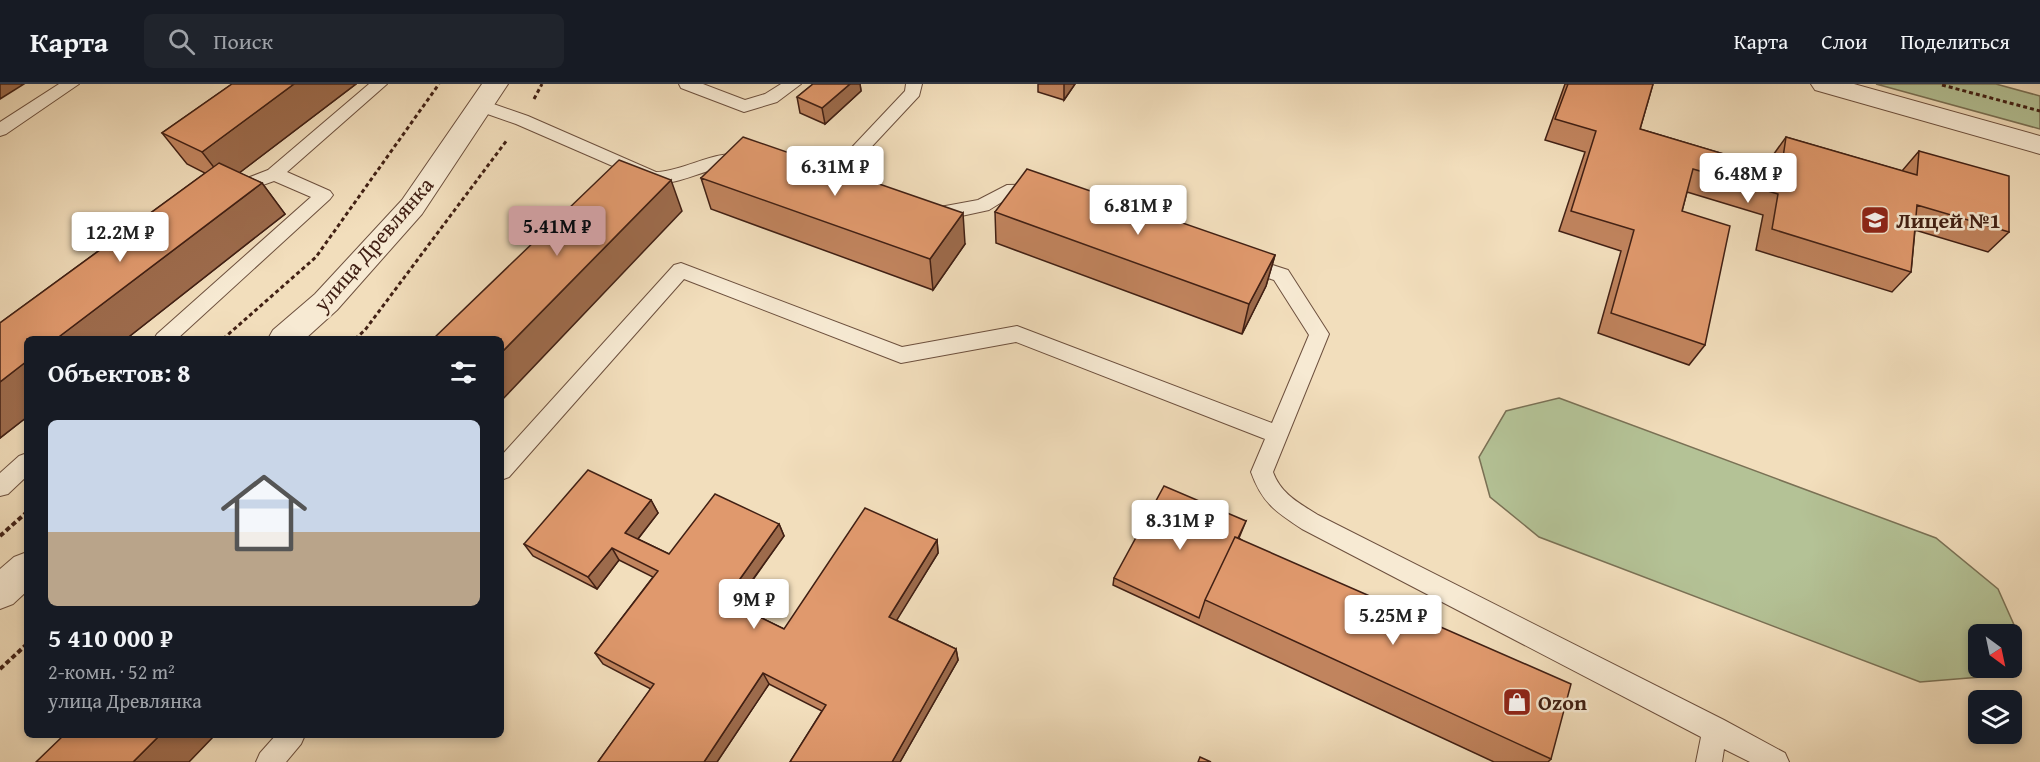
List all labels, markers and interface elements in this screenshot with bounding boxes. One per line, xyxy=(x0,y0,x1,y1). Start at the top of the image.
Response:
search box xyxy=(144,14,564,68)
text: Карта xyxy=(30,21,108,62)
icon: search xyxy=(165,25,198,58)
text: Поиск xyxy=(213,25,273,57)
text: Карта xyxy=(1734,26,1788,57)
text: Слои xyxy=(1821,26,1867,57)
text: Поделиться xyxy=(1900,26,2010,57)
pin: 6.31M ₽ xyxy=(780,146,890,197)
text: 6.31M ₽ xyxy=(801,151,869,180)
pin: 6.48M ₽ xyxy=(1693,153,1803,204)
text: 6.48M ₽ xyxy=(1714,158,1782,187)
street label: улица Древлянка xyxy=(305,169,441,319)
pin: 6.81M ₽ xyxy=(1083,185,1193,236)
text: 6.81M ₽ xyxy=(1104,190,1172,219)
school or university icon: Лицей №1 xyxy=(1859,204,1891,236)
place label: Лицей №1 xyxy=(1896,204,2001,236)
pin: 5.41M ₽ xyxy=(502,206,612,257)
text: 5.41M ₽ xyxy=(523,211,591,240)
pin: 12.2M ₽ xyxy=(65,212,175,263)
text: 12.2M ₽ xyxy=(86,217,154,246)
text: Объектов: 8 xyxy=(48,353,191,392)
icon: filters xyxy=(447,356,480,389)
icon: home xyxy=(210,459,318,567)
pin: 8.31M ₽ xyxy=(1125,500,1235,551)
text: 8.31M ₽ xyxy=(1146,505,1214,534)
pin: 9M ₽ xyxy=(718,579,790,630)
text: 9M ₽ xyxy=(733,584,775,613)
pin: 5.25M ₽ xyxy=(1338,595,1448,646)
text: 5.25M ₽ xyxy=(1359,600,1427,629)
text: 5 410 000 ₽ xyxy=(48,618,173,657)
north arrow xyxy=(1968,624,2022,678)
map controls xyxy=(1968,624,2022,744)
text: 2-комн. · 52 m² xyxy=(48,657,175,686)
text: улица Древлянка xyxy=(48,686,202,715)
shop icon: Ozon xyxy=(1501,686,1533,718)
place label: Ozon xyxy=(1538,686,1587,718)
button: layers xyxy=(1968,690,2022,744)

